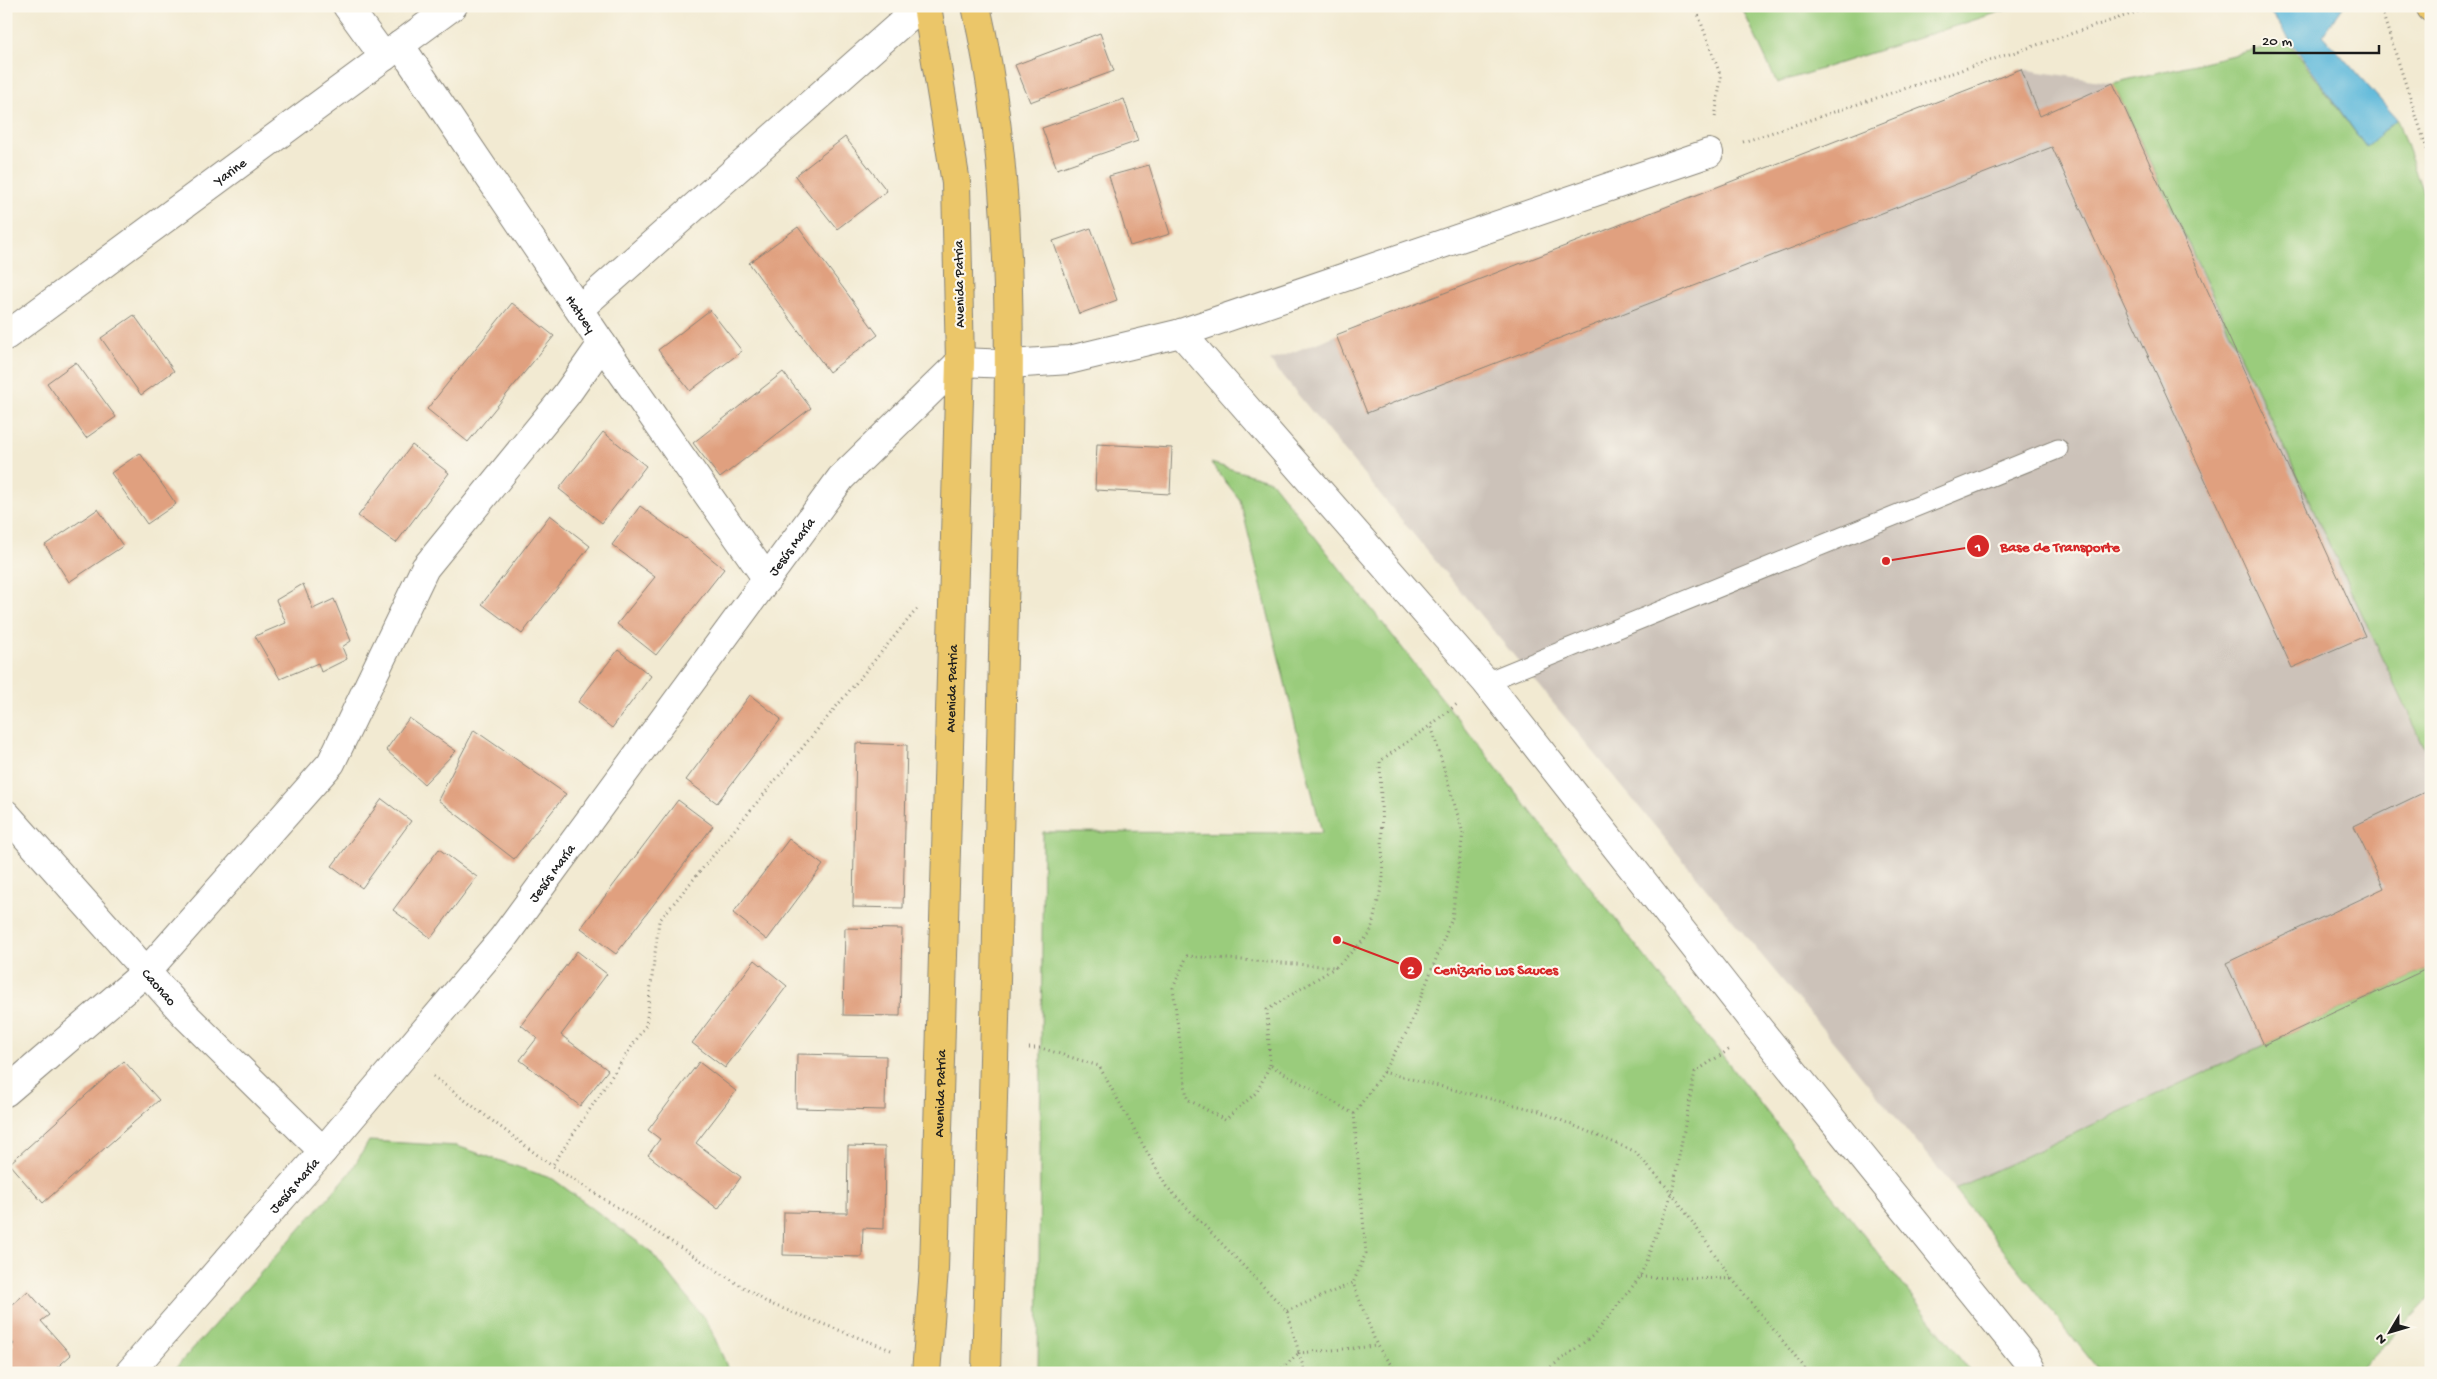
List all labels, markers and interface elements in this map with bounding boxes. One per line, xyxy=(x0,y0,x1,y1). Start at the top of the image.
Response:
scale bar xyxy=(2254,22,2380,54)
text: 20 m xyxy=(2262,33,2292,51)
street label: Yarine xyxy=(210,155,251,192)
street label: Avenida Patria xyxy=(951,239,970,328)
street label: Hatuey xyxy=(560,293,598,337)
street label: Jesús María xyxy=(766,514,821,580)
callout: Base de Transporte xyxy=(1966,531,2130,561)
text: 1 xyxy=(1974,539,1981,557)
text: Base de Transporte xyxy=(1999,539,2121,557)
street label: Avenida Patria xyxy=(943,643,963,733)
street label: Jesús María xyxy=(526,840,581,906)
callout: Cenizario Los Sauces xyxy=(1399,953,1568,983)
text: 2 xyxy=(1407,962,1415,980)
text: Cenizario Los Sauces xyxy=(1433,962,1560,980)
street label: Caonao xyxy=(137,966,179,1010)
street label: Avenida Patria xyxy=(932,1048,951,1138)
street label: Jesús María xyxy=(267,1154,325,1218)
north arrow xyxy=(2364,1306,2414,1356)
text: N xyxy=(2372,1330,2391,1347)

